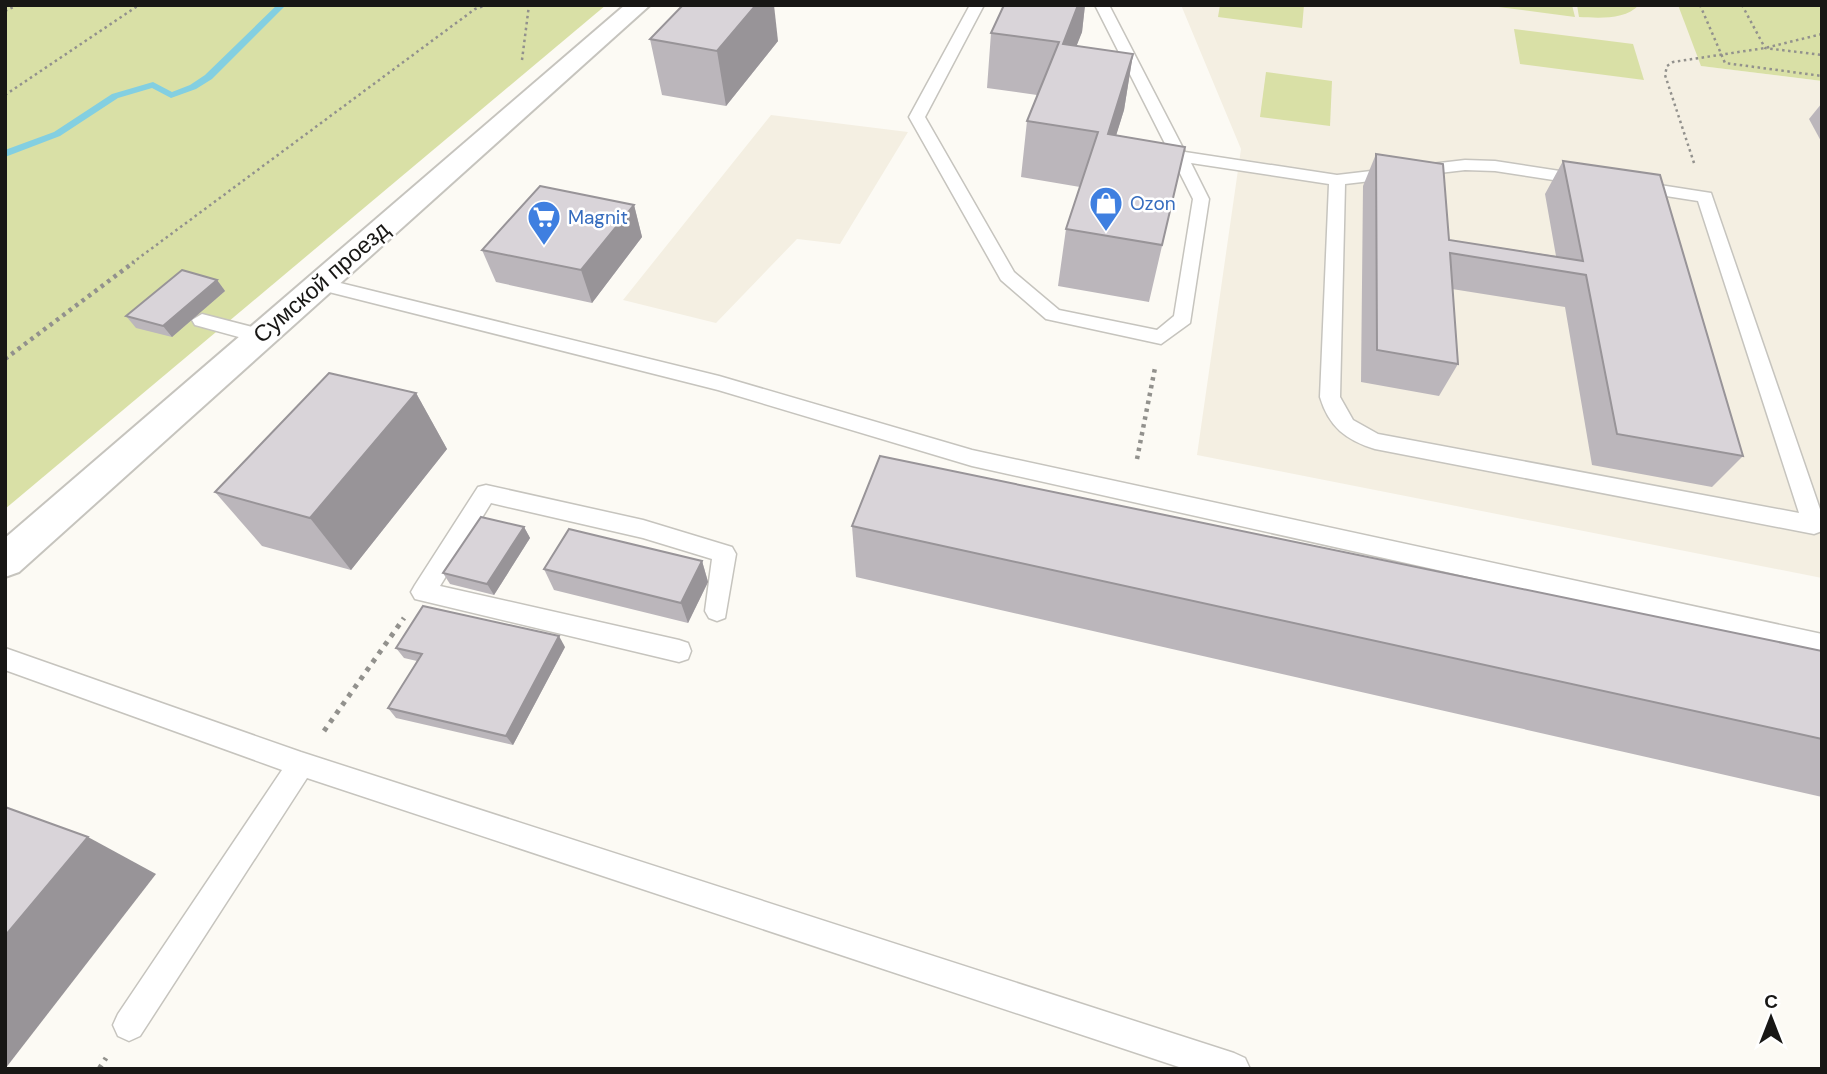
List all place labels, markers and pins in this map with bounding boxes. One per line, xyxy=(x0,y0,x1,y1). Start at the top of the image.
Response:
shop icon: Ozon xyxy=(1087,184,1125,233)
place label: Ozon xyxy=(1130,191,1176,216)
supermarket icon: Magnit xyxy=(525,198,563,247)
place label: Magnit xyxy=(568,205,628,230)

